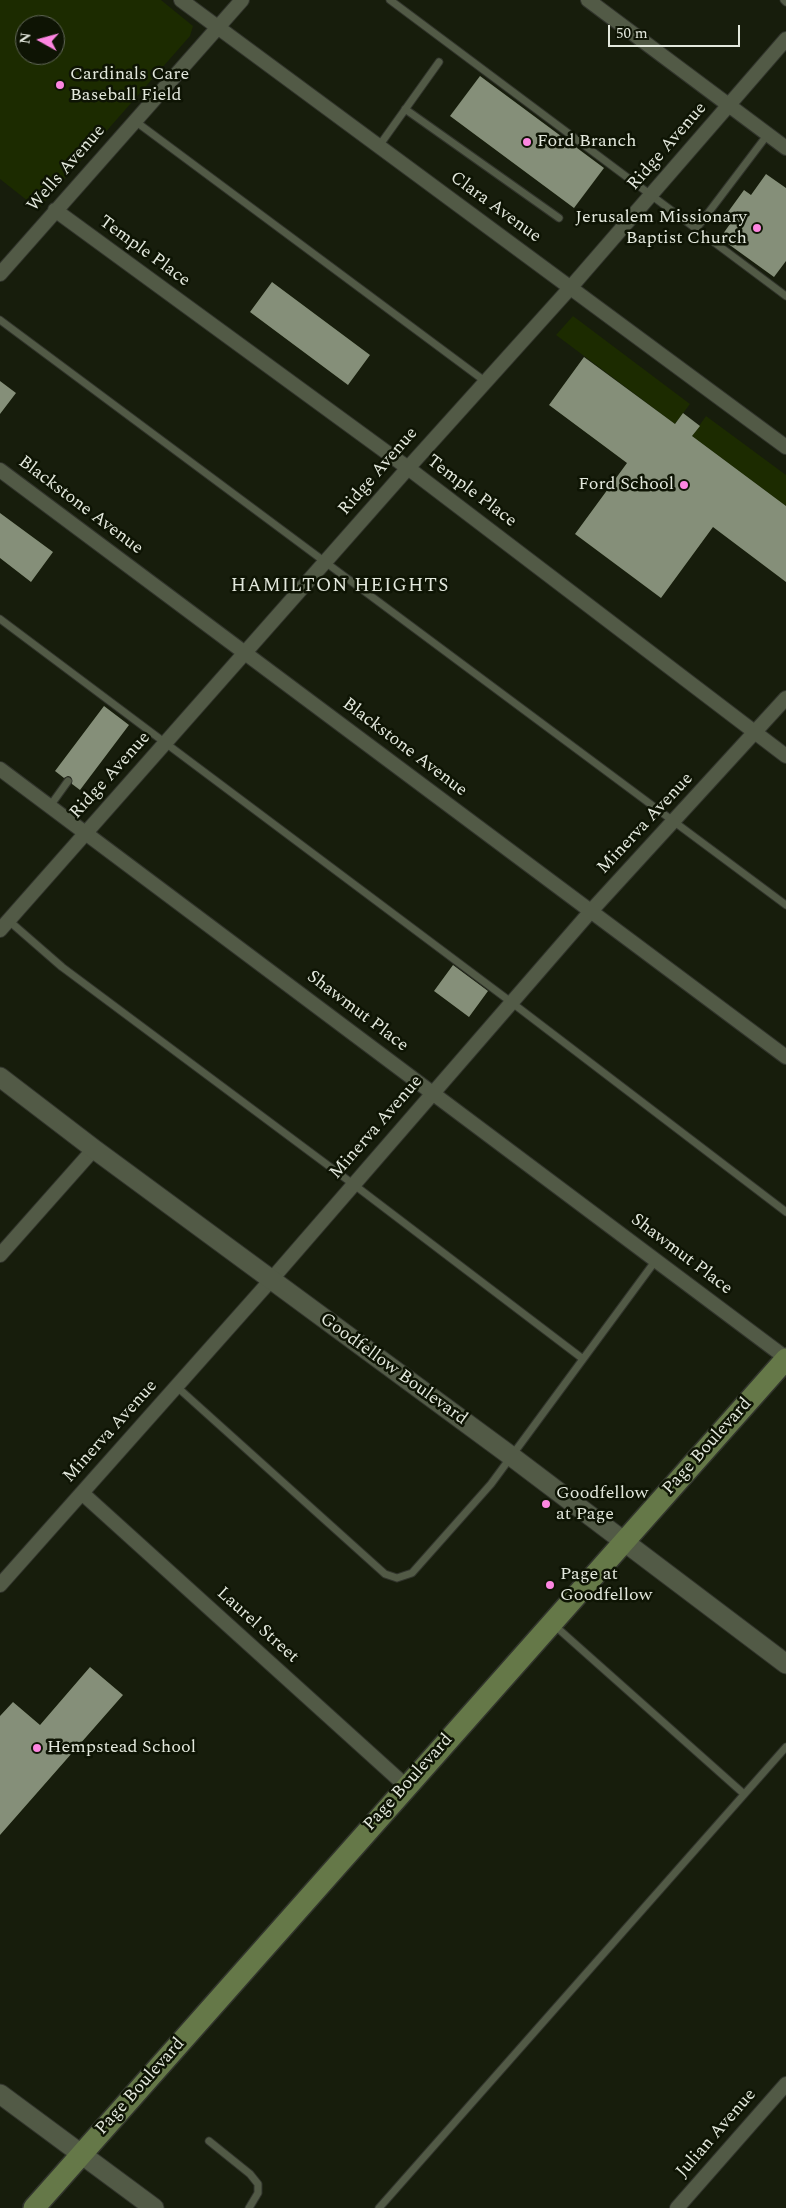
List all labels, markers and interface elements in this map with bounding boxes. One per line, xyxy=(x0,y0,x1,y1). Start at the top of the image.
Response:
north arrow xyxy=(15,15,65,65)
scale bar xyxy=(611,15,744,47)
text: 50 m xyxy=(616,22,648,45)
text: N xyxy=(14,31,37,45)
place label: Cardinals Care Baseball Field xyxy=(70,64,189,106)
marker: Cardinals Care Baseball Field xyxy=(54,79,66,91)
street label: Ridge Avenue xyxy=(624,98,712,196)
street label: Wells Avenue xyxy=(23,121,111,217)
place label: Ford Branch xyxy=(537,131,636,153)
marker: Ford Branch xyxy=(521,136,533,148)
street label: Clara Avenue xyxy=(445,168,545,248)
place label: Jerusalem Missionary Baptist Church xyxy=(575,207,747,250)
street label: Temple Place xyxy=(94,212,194,292)
marker: Jerusalem Missionary Baptist Church xyxy=(751,222,763,234)
street label: Ridge Avenue xyxy=(335,423,423,521)
street label: Temple Place xyxy=(422,451,520,533)
street label: Blackstone Avenue xyxy=(13,452,147,560)
place label: Ford School xyxy=(578,474,674,496)
marker: Ford School xyxy=(678,479,690,491)
district label: HAMILTON HEIGHTS xyxy=(229,576,451,598)
street label: Blackstone Avenue xyxy=(337,694,471,802)
street label: Ridge Avenue xyxy=(66,728,156,824)
street label: Minerva Avenue xyxy=(594,769,698,879)
street label: Shawmut Place xyxy=(302,967,412,1057)
street label: Minerva Avenue xyxy=(326,1072,428,1184)
street label: Shawmut Place xyxy=(626,1210,736,1300)
street label: Goodfellow Boulevard xyxy=(315,1309,471,1431)
street label: Minerva Avenue xyxy=(59,1376,163,1488)
street label: Page Boulevard xyxy=(659,1394,757,1500)
place label: Goodfellow at Page xyxy=(556,1483,648,1526)
marker: Goodfellow at Page xyxy=(540,1498,552,1510)
place label: Page at Goodfellow xyxy=(560,1564,652,1606)
marker: Page at Goodfellow xyxy=(544,1579,556,1591)
street label: Laurel Street xyxy=(211,1583,303,1669)
street label: Page Boulevard xyxy=(360,1730,458,1836)
place label: Hempstead School xyxy=(47,1737,196,1759)
marker: Hempstead School xyxy=(31,1742,43,1754)
street label: Page Boulevard xyxy=(92,2034,190,2140)
street label: Julian Avenue xyxy=(672,2085,762,2183)

